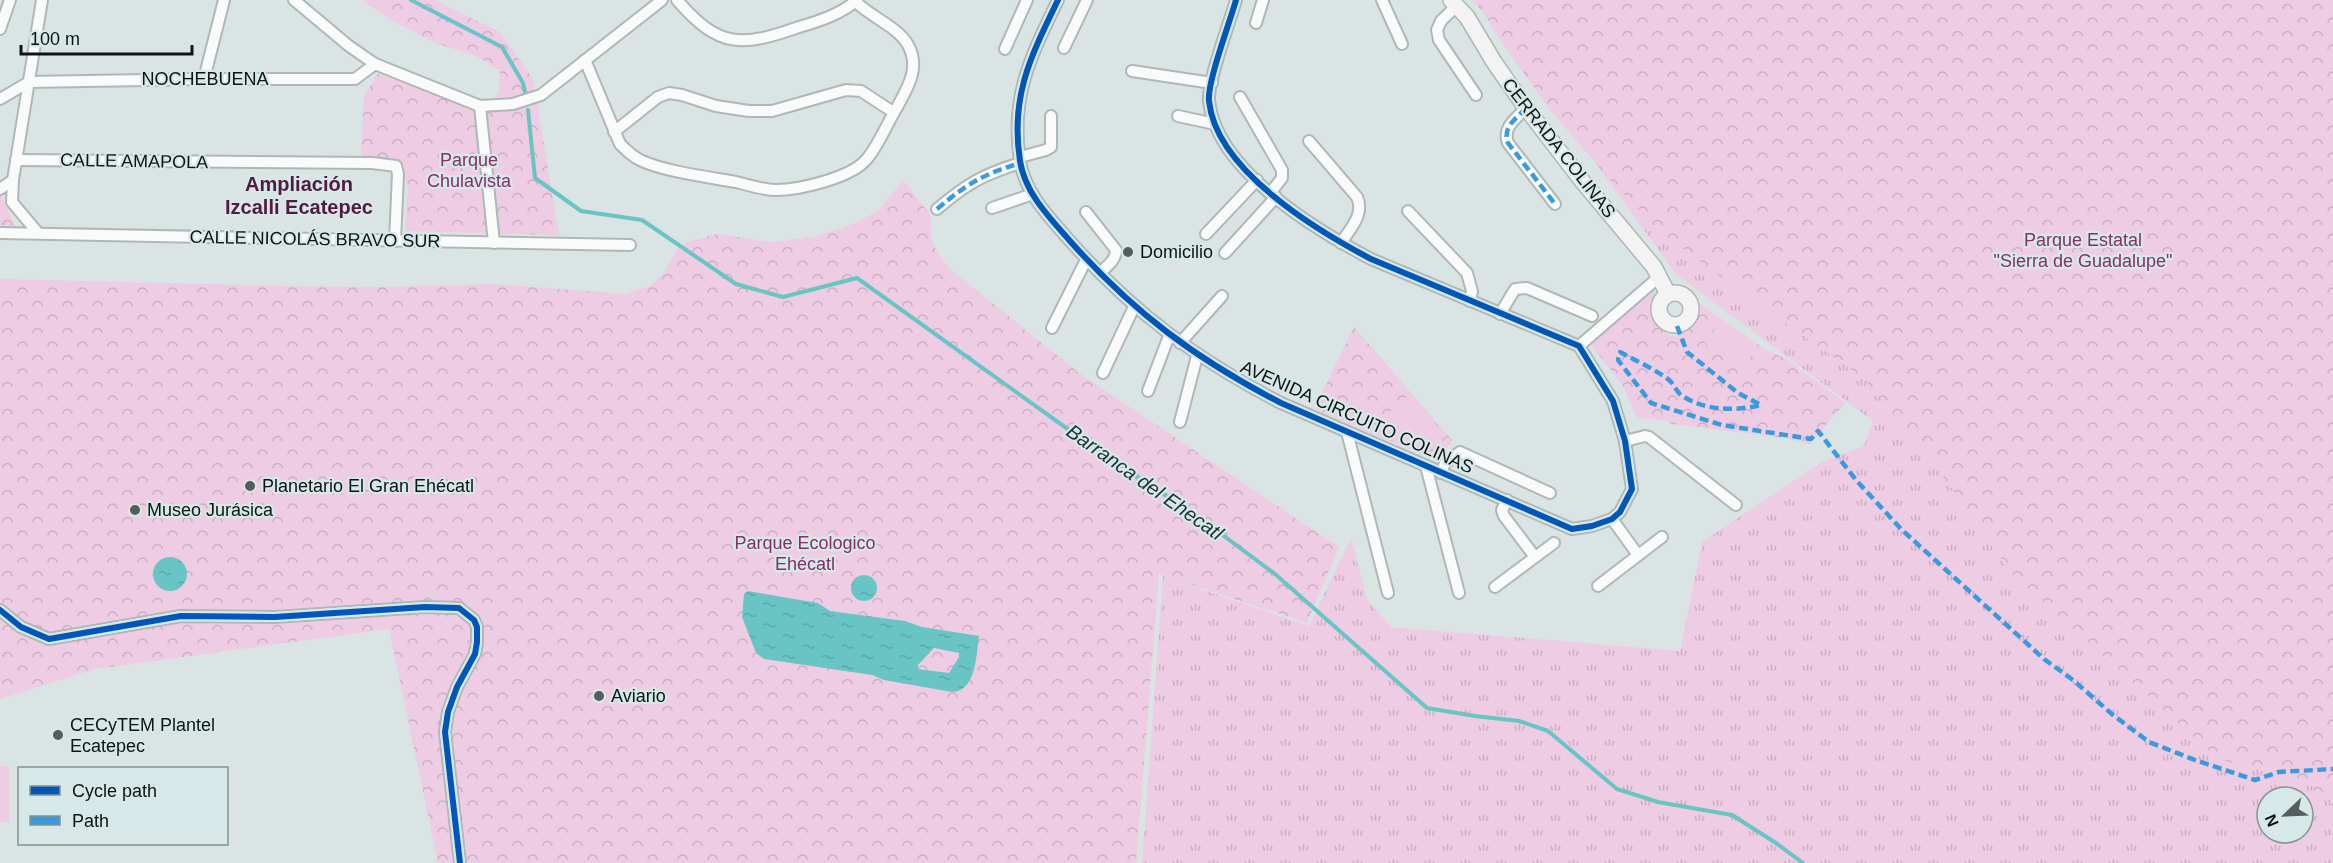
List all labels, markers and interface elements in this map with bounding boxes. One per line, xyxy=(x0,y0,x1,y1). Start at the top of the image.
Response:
scale bar xyxy=(21,18,192,56)
text: 100 m xyxy=(30,29,80,49)
street label: NOCHEBUENA xyxy=(141,69,269,89)
street label: CERRADA COLINAS xyxy=(1498,74,1620,222)
street label: CALLE AMAPOLA xyxy=(60,150,208,172)
park label: Parque Chulavista xyxy=(427,150,512,191)
district label: Ampliación Izcalli Ecatepec xyxy=(225,173,373,218)
street label: CALLE NICOLÁS BRAVO SUR xyxy=(189,227,441,251)
park label: Parque Estatal "Sierra de Guadalupe" xyxy=(1994,230,2172,271)
place label: Domicilio xyxy=(1140,242,1213,262)
marker: Domicilio xyxy=(1121,245,1135,259)
street label: AVENIDA CIRCUITO COLINAS xyxy=(1238,357,1476,477)
water label: Barranca del Ehecatl xyxy=(1063,420,1228,545)
place label: Planetario El Gran Ehécatl xyxy=(262,476,474,496)
marker: Planetario El Gran Ehécatl xyxy=(243,479,257,493)
place label: Museo Jurásica xyxy=(147,500,274,520)
marker: Museo Jurásica xyxy=(128,503,142,517)
park label: Parque Ecologico Ehécatl xyxy=(734,533,876,574)
place label: Aviario xyxy=(611,686,666,706)
marker: Aviario xyxy=(592,689,606,703)
place label: CECyTEM Plantel Ecatepec xyxy=(70,715,215,756)
marker: CECyTEM Plantel Ecatepec xyxy=(51,728,65,742)
legend xyxy=(18,767,228,845)
text: Cycle path xyxy=(72,781,157,801)
north arrow xyxy=(2255,785,2315,845)
text: Path xyxy=(72,811,109,831)
text: N xyxy=(2262,812,2282,829)

